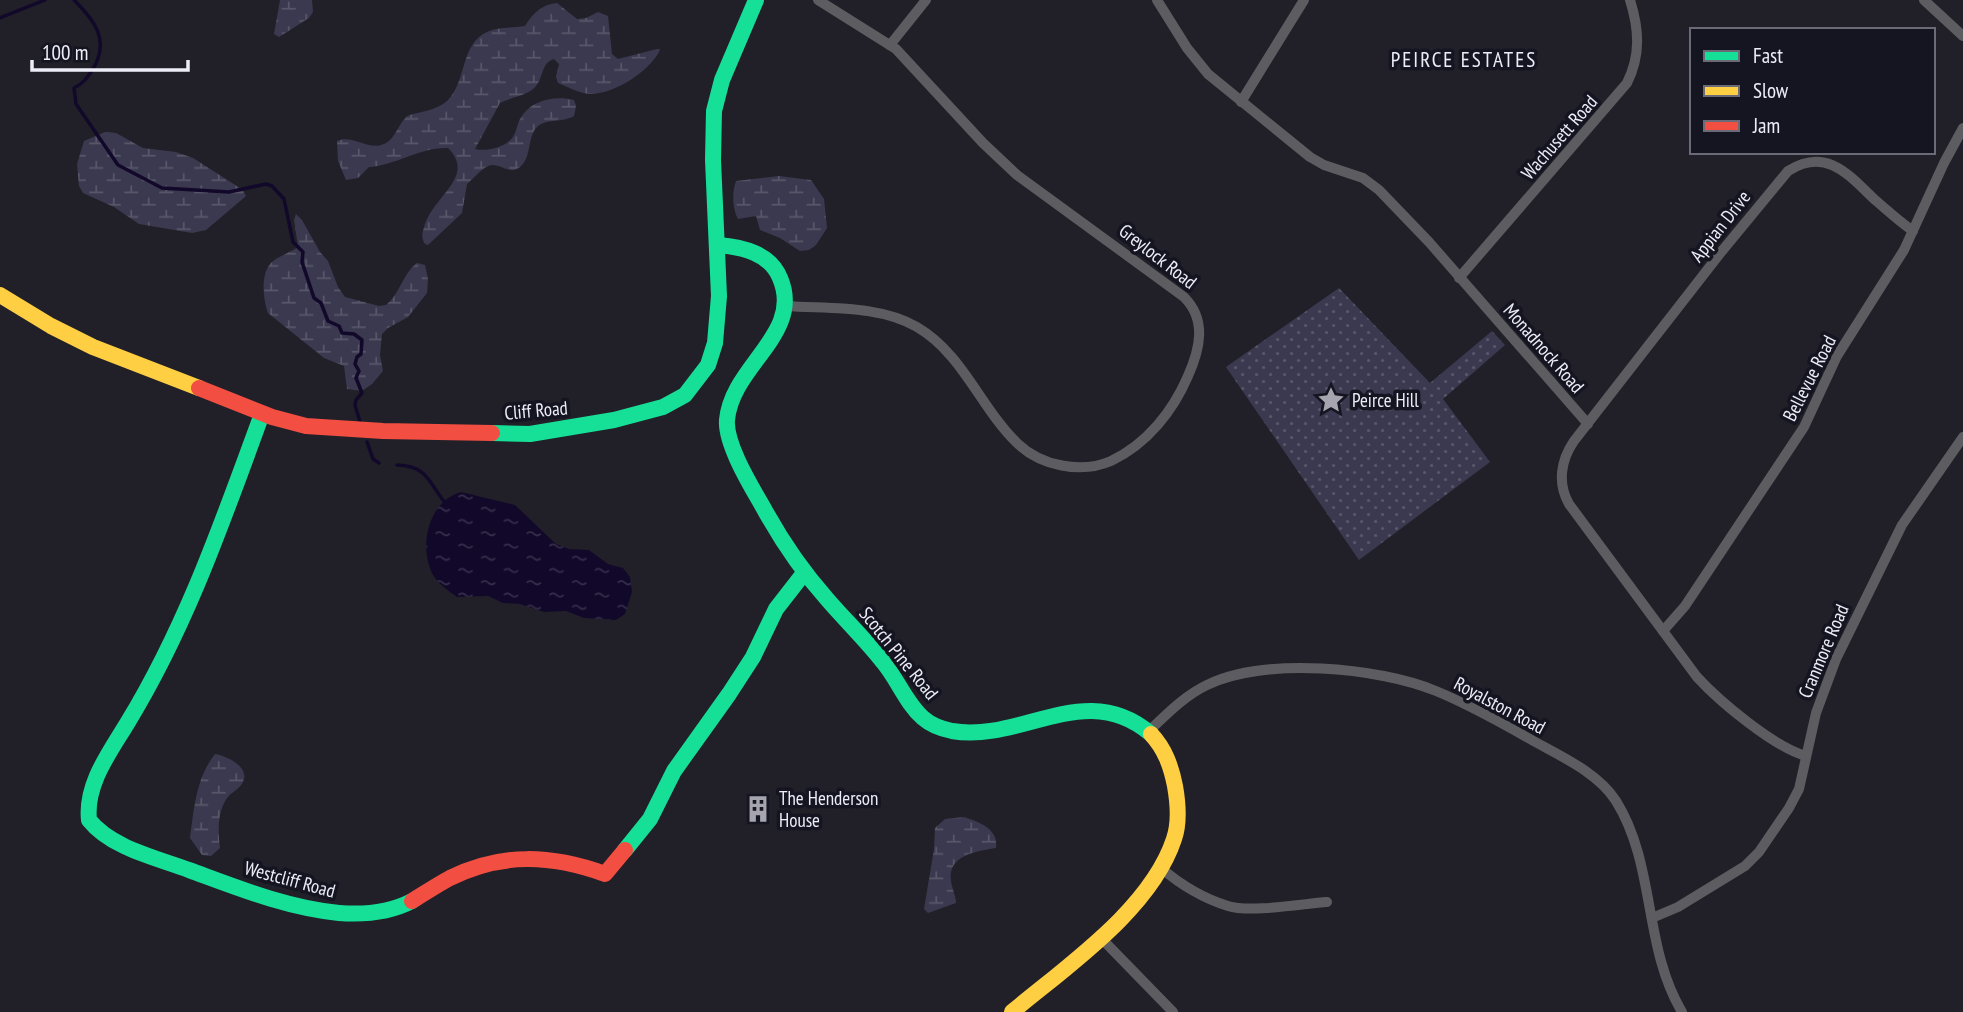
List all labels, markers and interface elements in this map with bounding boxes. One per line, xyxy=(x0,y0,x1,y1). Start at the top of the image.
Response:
scale bar xyxy=(32,28,187,72)
legend xyxy=(1690,28,1935,154)
text: 100 m xyxy=(42,39,88,66)
text: Fast xyxy=(1753,42,1783,69)
district label: PEIRCE ESTATES xyxy=(1391,46,1537,73)
text: Slow xyxy=(1753,77,1789,104)
street label: Wachusett Road xyxy=(1516,90,1602,184)
text: Jam xyxy=(1752,112,1780,139)
street label: Appian Drive xyxy=(1685,185,1755,267)
street label: Greylock Road xyxy=(1114,218,1202,294)
street label: Monadnock Road xyxy=(1498,298,1590,398)
street label: Bellevue Road xyxy=(1777,331,1841,425)
place icon: Peirce Hill xyxy=(1316,385,1346,415)
place label: Peirce Hill xyxy=(1352,388,1419,412)
street label: Cliff Road xyxy=(503,395,569,425)
street label: Cranmore Road xyxy=(1792,600,1854,702)
street label: Scotch Pine Road xyxy=(854,602,944,704)
street label: Royalston Road xyxy=(1450,671,1550,739)
place label: The Henderson House xyxy=(779,786,878,832)
building icon: The Henderson House xyxy=(743,794,773,824)
street label: Westcliff Road xyxy=(242,855,338,903)

